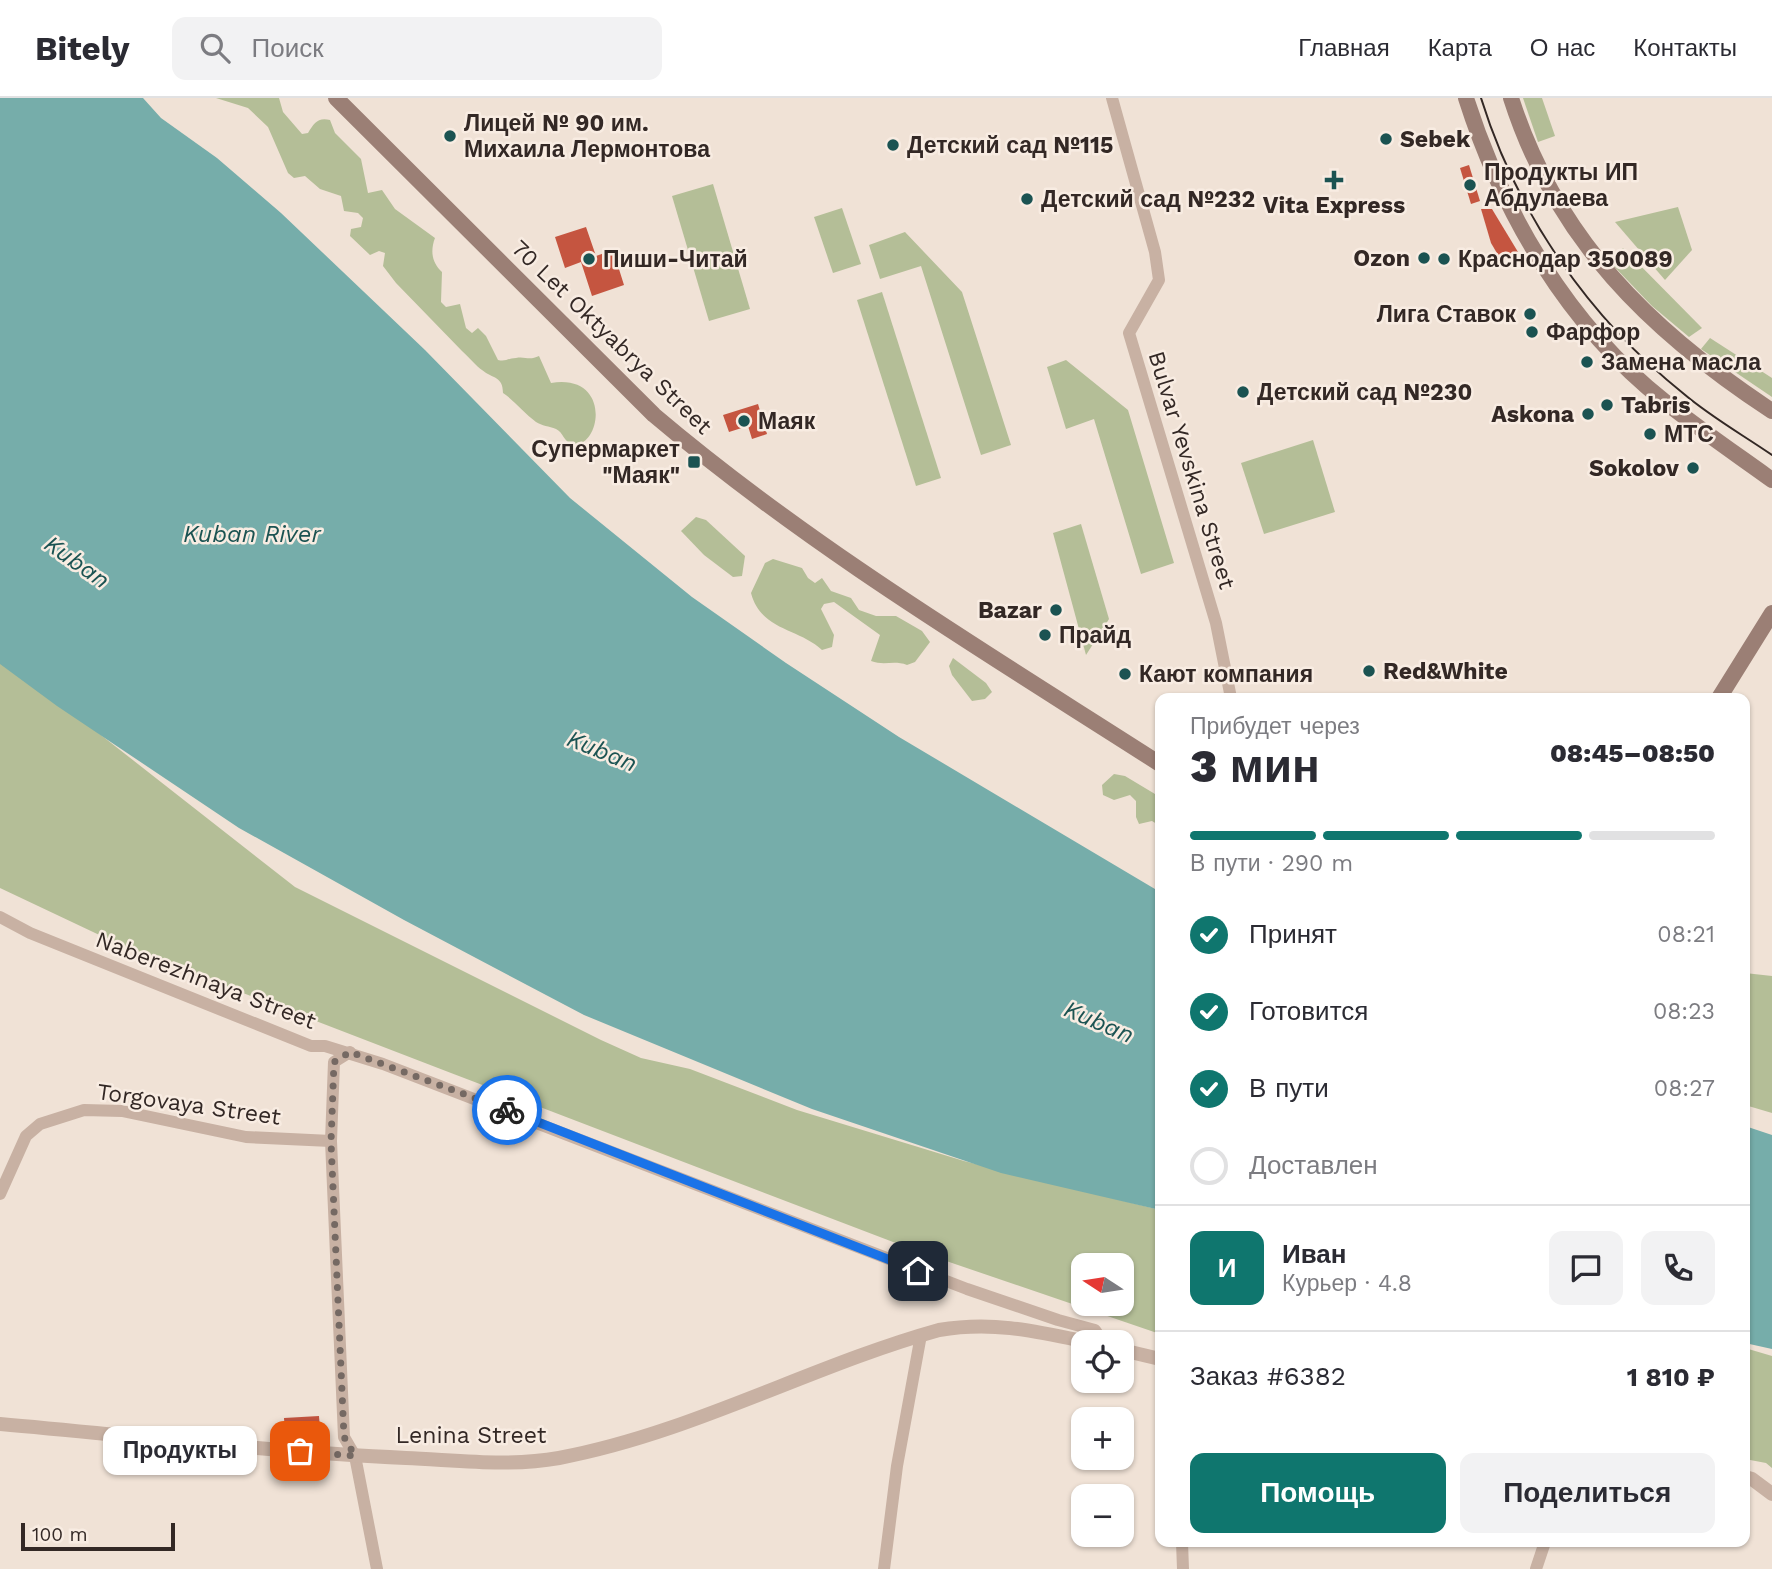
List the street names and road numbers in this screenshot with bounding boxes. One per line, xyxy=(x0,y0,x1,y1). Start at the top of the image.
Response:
street label: 70 Let Oktyabrya Street xyxy=(506,235,718,440)
street label: Bulvar Yevskina Street xyxy=(1142,348,1241,593)
street label: Naberezhnaya Street xyxy=(92,926,320,1035)
street label: Torgovaya Street xyxy=(95,1078,283,1131)
street label: Lenina Street xyxy=(396,1422,547,1449)

